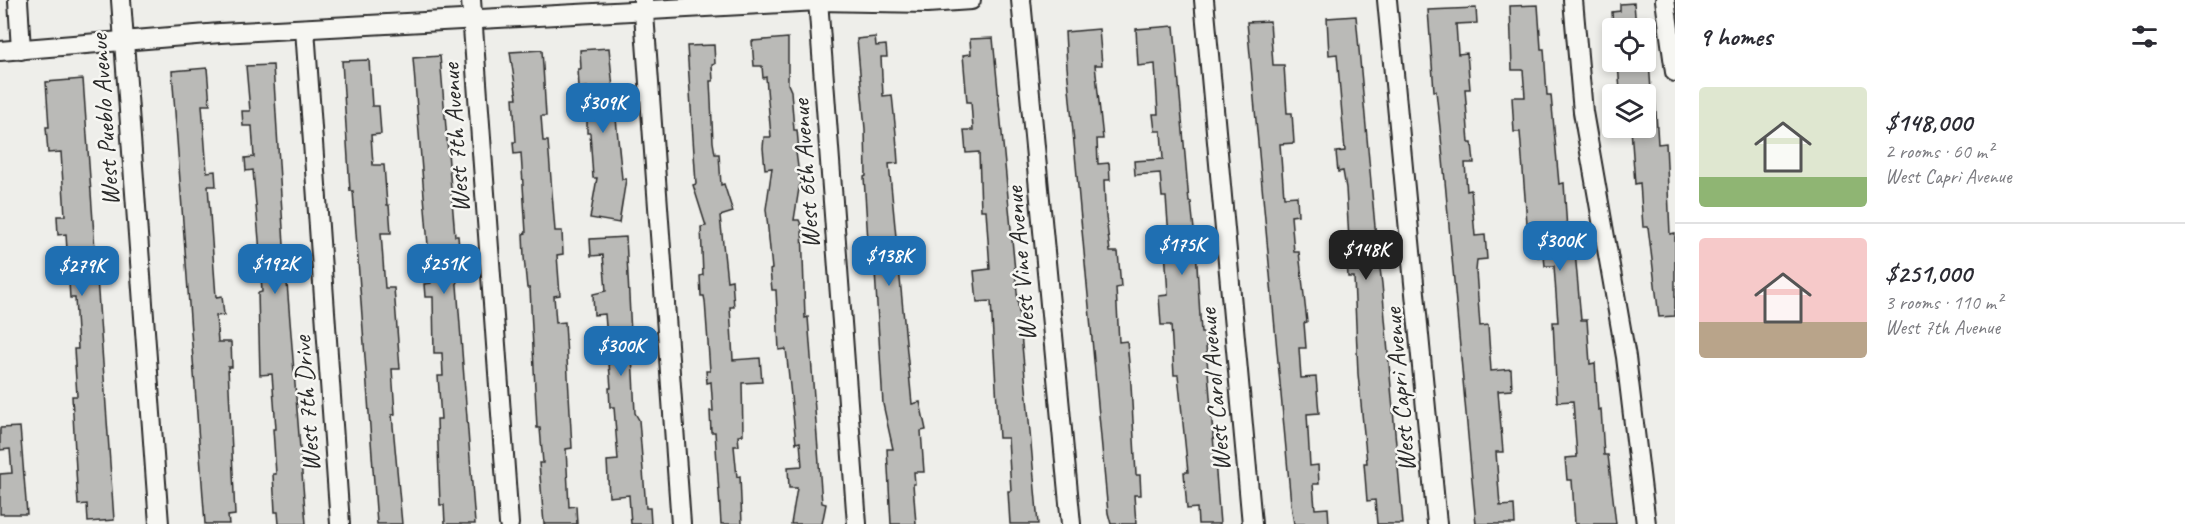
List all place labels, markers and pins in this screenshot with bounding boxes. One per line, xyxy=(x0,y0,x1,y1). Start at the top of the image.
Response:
pin: $309K xyxy=(561,83,645,134)
pin: $300K xyxy=(1518,221,1602,272)
pin: $175K xyxy=(1140,225,1224,276)
pin: $148K xyxy=(1324,230,1408,281)
pin: $138K xyxy=(847,236,931,287)
pin: $192K xyxy=(233,244,317,295)
pin: $251K xyxy=(402,244,486,295)
pin: $279K xyxy=(40,246,124,297)
pin: $300K xyxy=(579,326,663,377)

